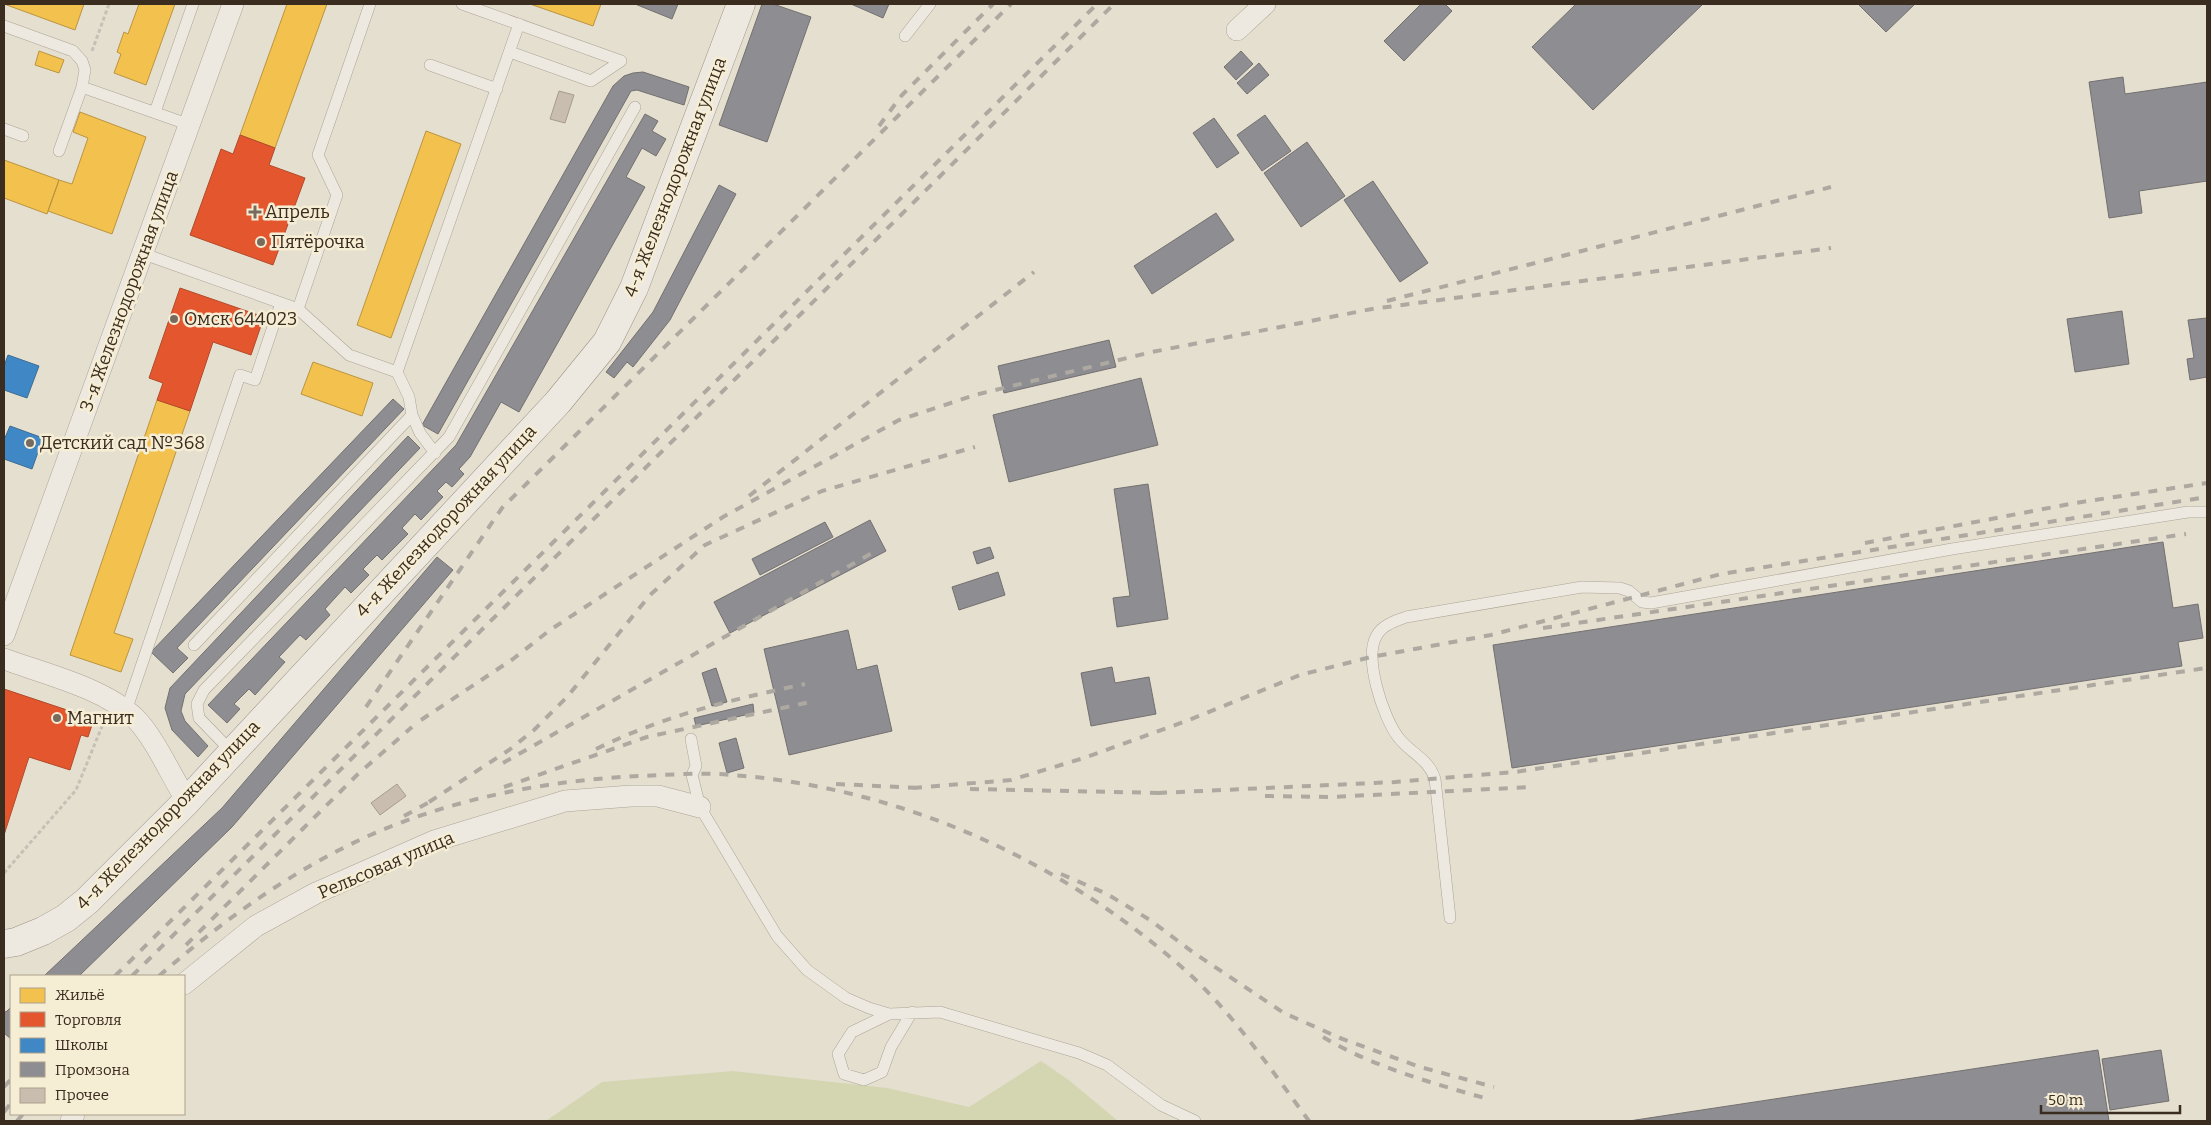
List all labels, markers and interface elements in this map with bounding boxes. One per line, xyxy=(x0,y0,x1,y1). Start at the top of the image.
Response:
street label: 4-я Железнодорожная улица xyxy=(619,54,731,300)
street label: 3-я Железнодорожная улица xyxy=(75,167,183,414)
place label: Апрель xyxy=(265,201,329,223)
marker: Апрель xyxy=(249,206,261,218)
place label: Пятёрочка xyxy=(271,231,365,253)
marker: Пятёрочка xyxy=(255,236,267,248)
place label: Омск 644023 xyxy=(184,308,297,330)
marker: Омск 644023 xyxy=(168,313,180,325)
street label: 4-я Железнодорожная улица xyxy=(351,420,541,622)
place label: Детский сад №368 xyxy=(40,432,205,454)
marker: Детский сад №368 xyxy=(24,437,36,449)
place label: Магнит xyxy=(67,707,134,729)
marker: Магнит xyxy=(51,712,63,724)
street label: 4-я Железнодорожная улица xyxy=(72,716,265,914)
street label: Рельсовая улица xyxy=(315,826,457,904)
legend xyxy=(10,975,185,1115)
text: Жильё xyxy=(55,986,105,1004)
text: Торговля xyxy=(55,1011,122,1029)
text: Школы xyxy=(55,1036,108,1054)
text: Промзона xyxy=(55,1061,130,1079)
scale bar xyxy=(2041,1082,2180,1114)
text: Прочее xyxy=(55,1086,109,1104)
text: 50 m xyxy=(2048,1091,2084,1109)

